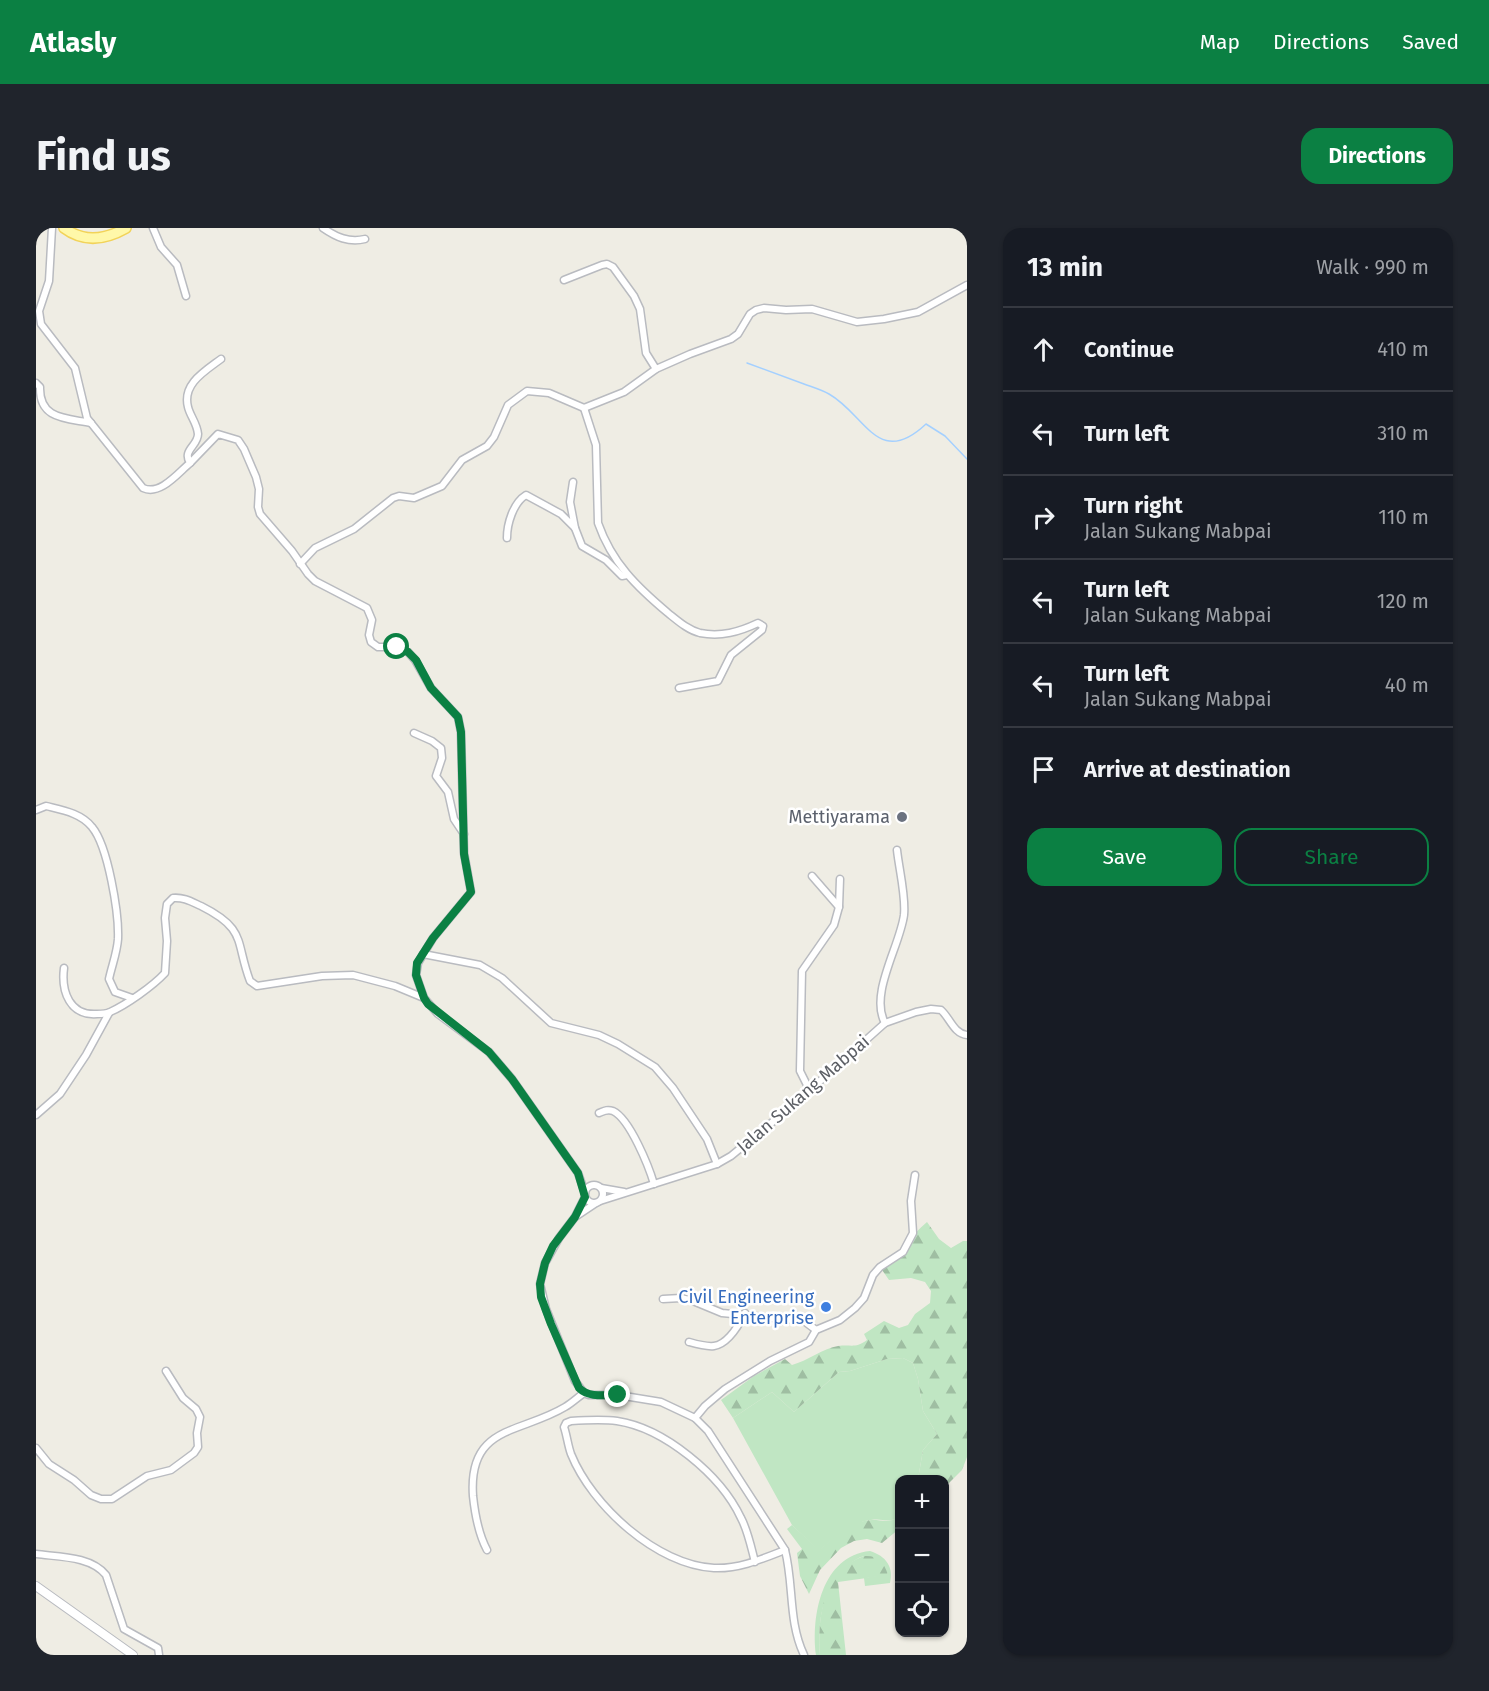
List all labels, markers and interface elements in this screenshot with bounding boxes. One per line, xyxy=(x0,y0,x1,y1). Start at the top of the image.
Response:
text: Atlasly xyxy=(30,26,116,59)
text: Map xyxy=(1200,29,1240,55)
text: Directions xyxy=(1273,29,1369,55)
text: Saved xyxy=(1402,29,1459,55)
button: Directions xyxy=(1301,128,1453,184)
text: Find us xyxy=(36,131,171,181)
text: 13 min xyxy=(1027,252,1103,283)
text: Walk · 990 m xyxy=(1316,255,1429,279)
icon: ahead xyxy=(1027,333,1060,366)
text: Continue xyxy=(1084,336,1174,363)
text: 410 m xyxy=(1377,337,1429,361)
icon: left xyxy=(1027,417,1060,450)
text: Turn left xyxy=(1084,420,1169,447)
text: 310 m xyxy=(1377,421,1429,445)
text: Turn right xyxy=(1084,492,1183,519)
icon: right xyxy=(1027,501,1060,534)
text: 110 m xyxy=(1378,505,1429,529)
text: Jalan Sukang Mabpai xyxy=(1084,519,1272,543)
text: Turn left xyxy=(1084,576,1169,603)
icon: left xyxy=(1027,585,1060,618)
text: 120 m xyxy=(1377,589,1429,613)
text: Jalan Sukang Mabpai xyxy=(1084,603,1272,627)
route start xyxy=(383,633,409,659)
text: Turn left xyxy=(1084,660,1169,687)
icon: left xyxy=(1027,669,1060,702)
text: 40 m xyxy=(1385,673,1429,697)
text: Jalan Sukang Mabpai xyxy=(1084,687,1272,711)
icon: arrive xyxy=(1027,753,1060,786)
text: Arrive at destination xyxy=(1084,756,1291,783)
place label: Mettiyarama xyxy=(788,806,890,828)
marker: Mettiyarama xyxy=(895,810,909,824)
button: Save xyxy=(1027,828,1222,886)
button: Share xyxy=(1234,828,1429,886)
street label: Jalan Sukang Mabpai xyxy=(732,1030,874,1158)
place label: Civil Engineering Enterprise xyxy=(678,1286,815,1329)
marker: Civil Engineering Enterprise xyxy=(819,1300,833,1314)
route end xyxy=(604,1381,630,1407)
map controls xyxy=(895,1475,949,1637)
button: + xyxy=(895,1475,949,1529)
button: − xyxy=(895,1529,949,1583)
button: locate xyxy=(895,1583,949,1637)

